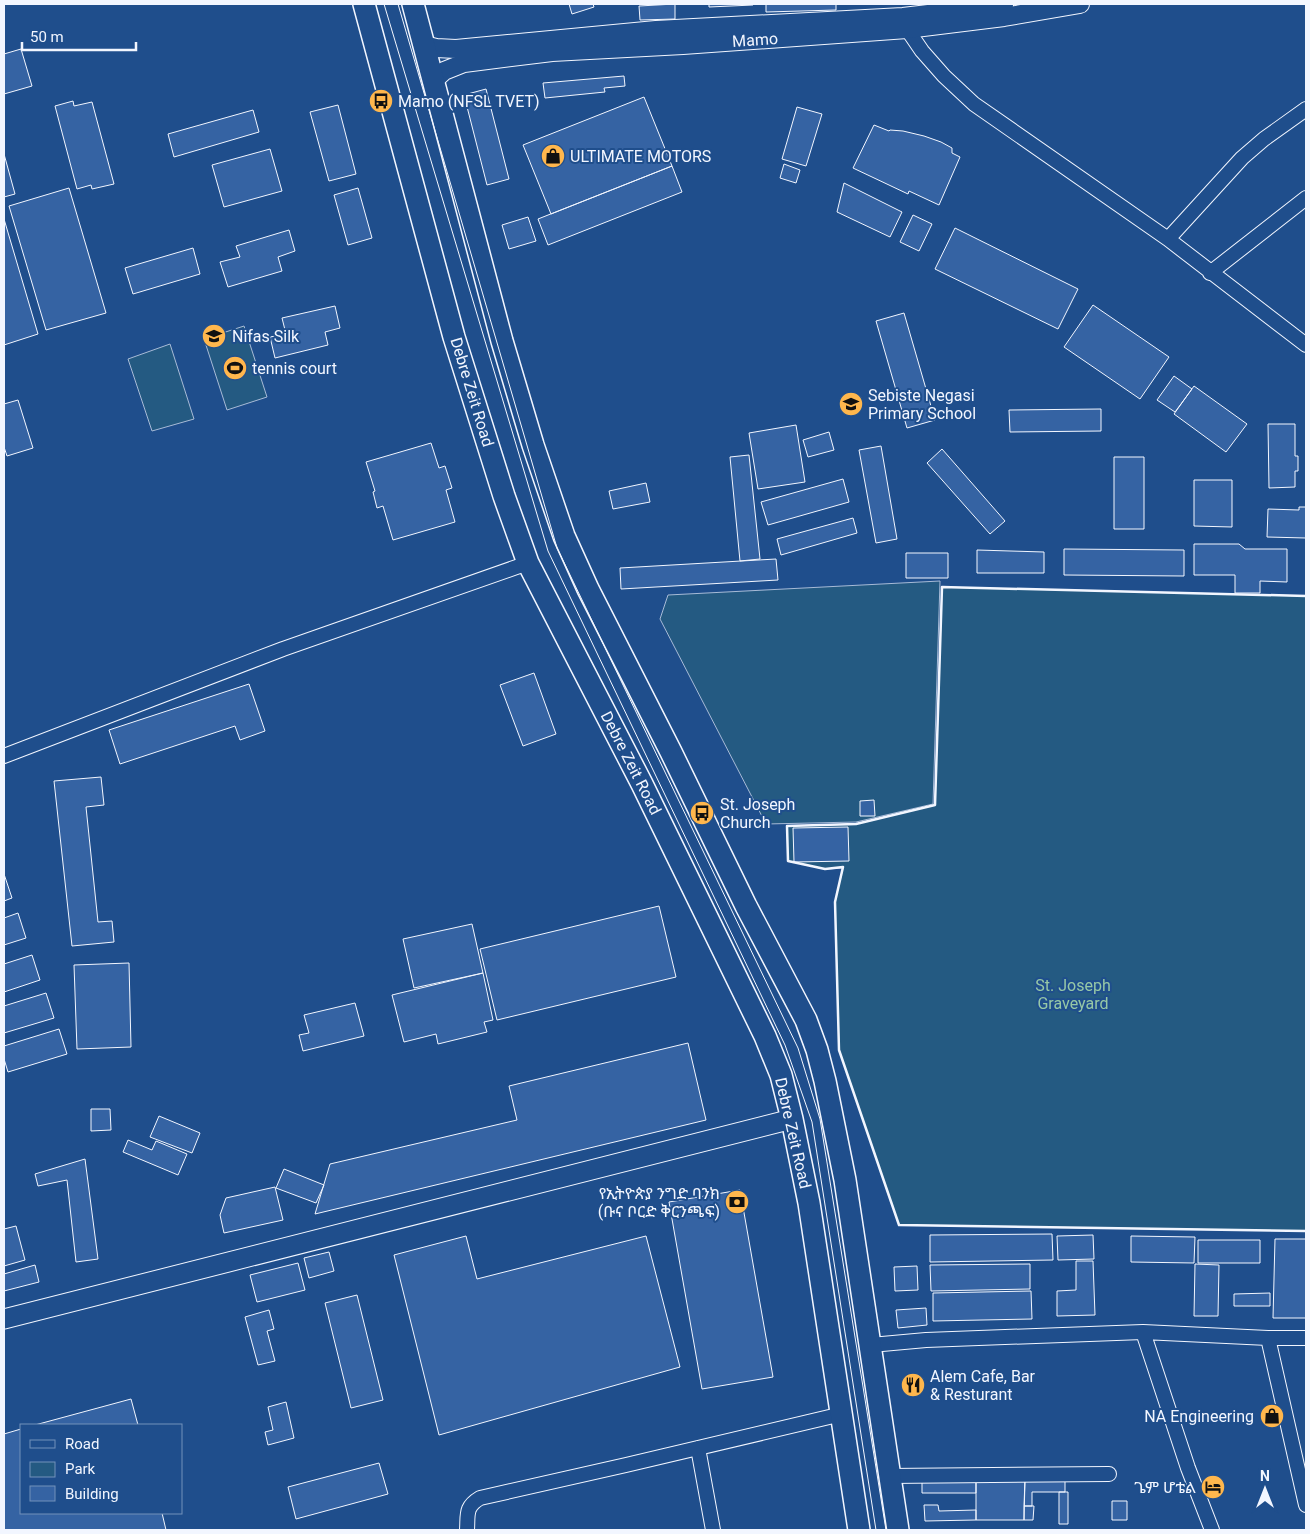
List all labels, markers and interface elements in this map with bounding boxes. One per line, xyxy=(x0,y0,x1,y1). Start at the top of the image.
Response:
scale bar xyxy=(22,20,136,52)
text: 50 m xyxy=(30,28,64,46)
street label: Mamo xyxy=(731,29,779,51)
bus stop icon: Mamo (NFSL TVET) xyxy=(368,88,394,114)
place label: Mamo (NFSL TVET) xyxy=(398,92,540,111)
shop icon: ULTIMATE MOTORS xyxy=(540,143,566,169)
place label: ULTIMATE MOTORS xyxy=(570,147,711,166)
school or university icon: Nifas Silk xyxy=(201,323,227,349)
place label: Nifas Silk xyxy=(232,327,300,346)
street label: Debre Zeit Road xyxy=(446,335,498,449)
sports icon: tennis court xyxy=(222,355,248,381)
place label: tennis court xyxy=(252,359,337,378)
place label: Sebiste Negasi Primary School xyxy=(868,386,976,423)
school or university icon: Sebiste Negasi Primary School xyxy=(838,391,864,417)
street label: Debre Zeit Road xyxy=(597,708,665,818)
place label: St. Joseph Church xyxy=(720,795,795,832)
bus stop icon: St. Joseph Church xyxy=(689,800,715,826)
park label: St. Joseph Graveyard xyxy=(1035,976,1111,1013)
street label: Debre Zeit Road xyxy=(771,1076,815,1190)
place label: የኢትዮጵያ ንግድ ባንክ (ቡና ቦርድ ቅርንጫፍ) xyxy=(598,1184,720,1221)
bank icon: የኢትዮጵያ ንግድ ባንክ (ቡና ቦርድ ቅርንጫፍ) xyxy=(724,1189,750,1215)
place label: Alem Cafe, Bar & Resturant xyxy=(930,1367,1036,1404)
restaurant icon: Alem Cafe, Bar & Resturant xyxy=(900,1372,926,1398)
shop icon: NA Engineering xyxy=(1259,1403,1285,1429)
place label: NA Engineering xyxy=(1144,1407,1254,1426)
legend xyxy=(20,1424,182,1514)
text: Road xyxy=(65,1435,99,1453)
text: Park xyxy=(65,1460,96,1478)
north arrow xyxy=(1240,1464,1290,1514)
text: N xyxy=(1260,1468,1270,1484)
hotel icon: ጌም ሆቴል xyxy=(1200,1474,1226,1500)
place label: ጌም ሆቴል xyxy=(1134,1478,1196,1497)
text: Building xyxy=(65,1485,119,1503)

